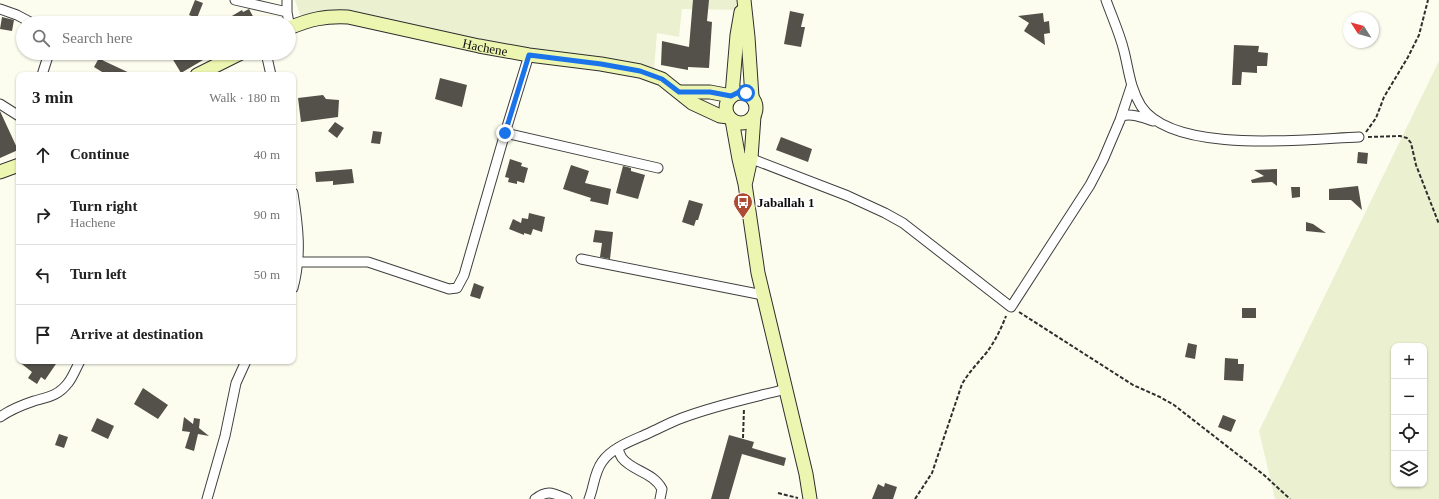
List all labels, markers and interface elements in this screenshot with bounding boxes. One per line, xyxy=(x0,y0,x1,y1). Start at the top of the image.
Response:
north arrow xyxy=(1343,12,1379,48)
search box xyxy=(16,16,296,60)
icon: search xyxy=(30,27,52,49)
text: Search here xyxy=(62,30,132,46)
street label: Hachene xyxy=(461,36,509,59)
route start xyxy=(737,84,755,102)
text: 3 min xyxy=(32,88,73,107)
text: Walk · 180 m xyxy=(209,90,280,105)
route end xyxy=(496,124,514,142)
icon: ahead xyxy=(32,144,54,166)
text: Continue xyxy=(70,146,129,162)
text: 40 m xyxy=(254,147,280,162)
bus stop icon: Jaballah 1 xyxy=(732,191,754,219)
place label: Jaballah 1 xyxy=(757,195,814,210)
text: Turn right xyxy=(70,198,137,214)
icon: right xyxy=(32,204,54,226)
text: 90 m xyxy=(254,207,280,222)
text: Hachene xyxy=(70,215,115,230)
icon: left xyxy=(32,264,54,286)
text: Turn left xyxy=(70,266,127,282)
text: 50 m xyxy=(254,267,280,282)
icon: arrive xyxy=(32,324,54,346)
text: Arrive at destination xyxy=(70,326,203,342)
map controls xyxy=(1391,343,1427,487)
button: + xyxy=(1391,343,1427,379)
button: − xyxy=(1391,379,1427,415)
button: locate xyxy=(1391,415,1427,451)
button: layers xyxy=(1391,451,1427,487)

